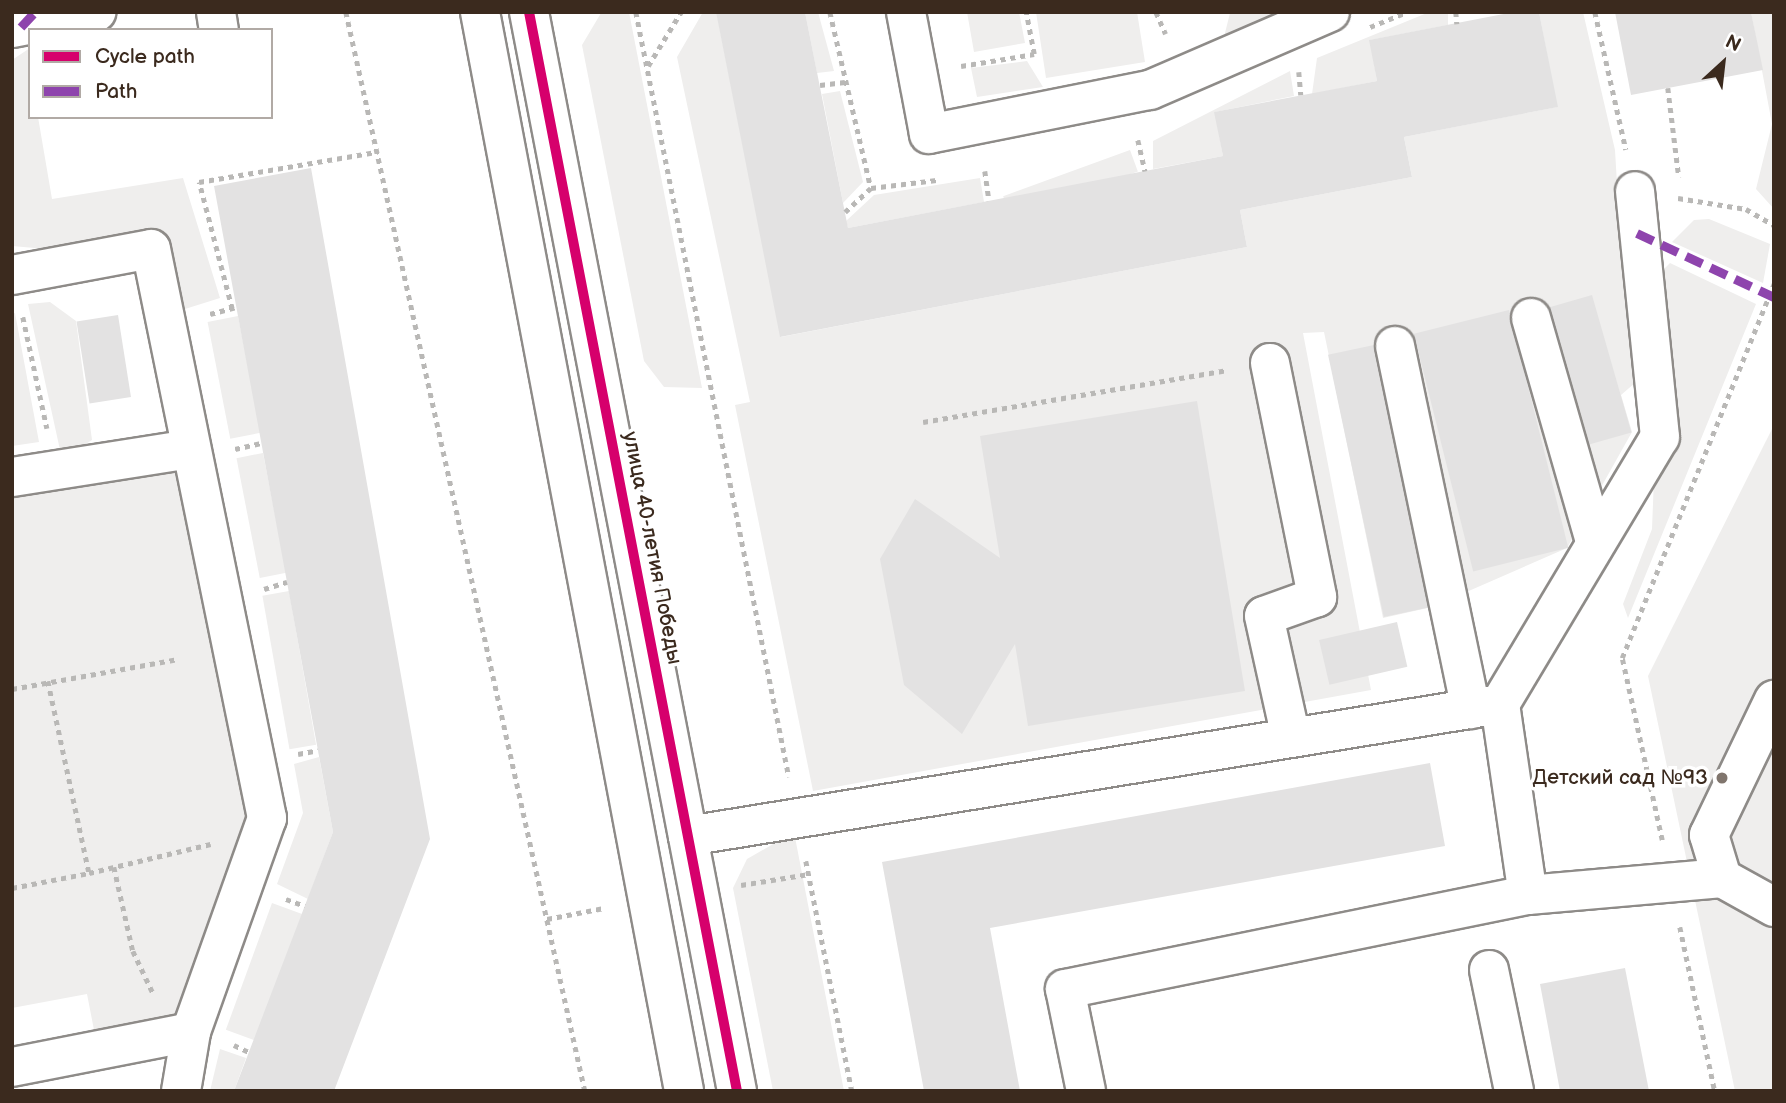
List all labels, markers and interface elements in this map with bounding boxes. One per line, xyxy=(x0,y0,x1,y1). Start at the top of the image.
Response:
legend xyxy=(28,28,273,119)
north arrow xyxy=(1688,28,1758,98)
text: N xyxy=(1721,30,1744,57)
text: Cycle path xyxy=(95,44,195,69)
text: Path xyxy=(95,79,137,104)
street label: улица 40-летия Победы xyxy=(617,429,687,667)
place label: Детский сад №93 xyxy=(1532,765,1708,791)
marker: Детский сад №93 xyxy=(1714,770,1730,786)

